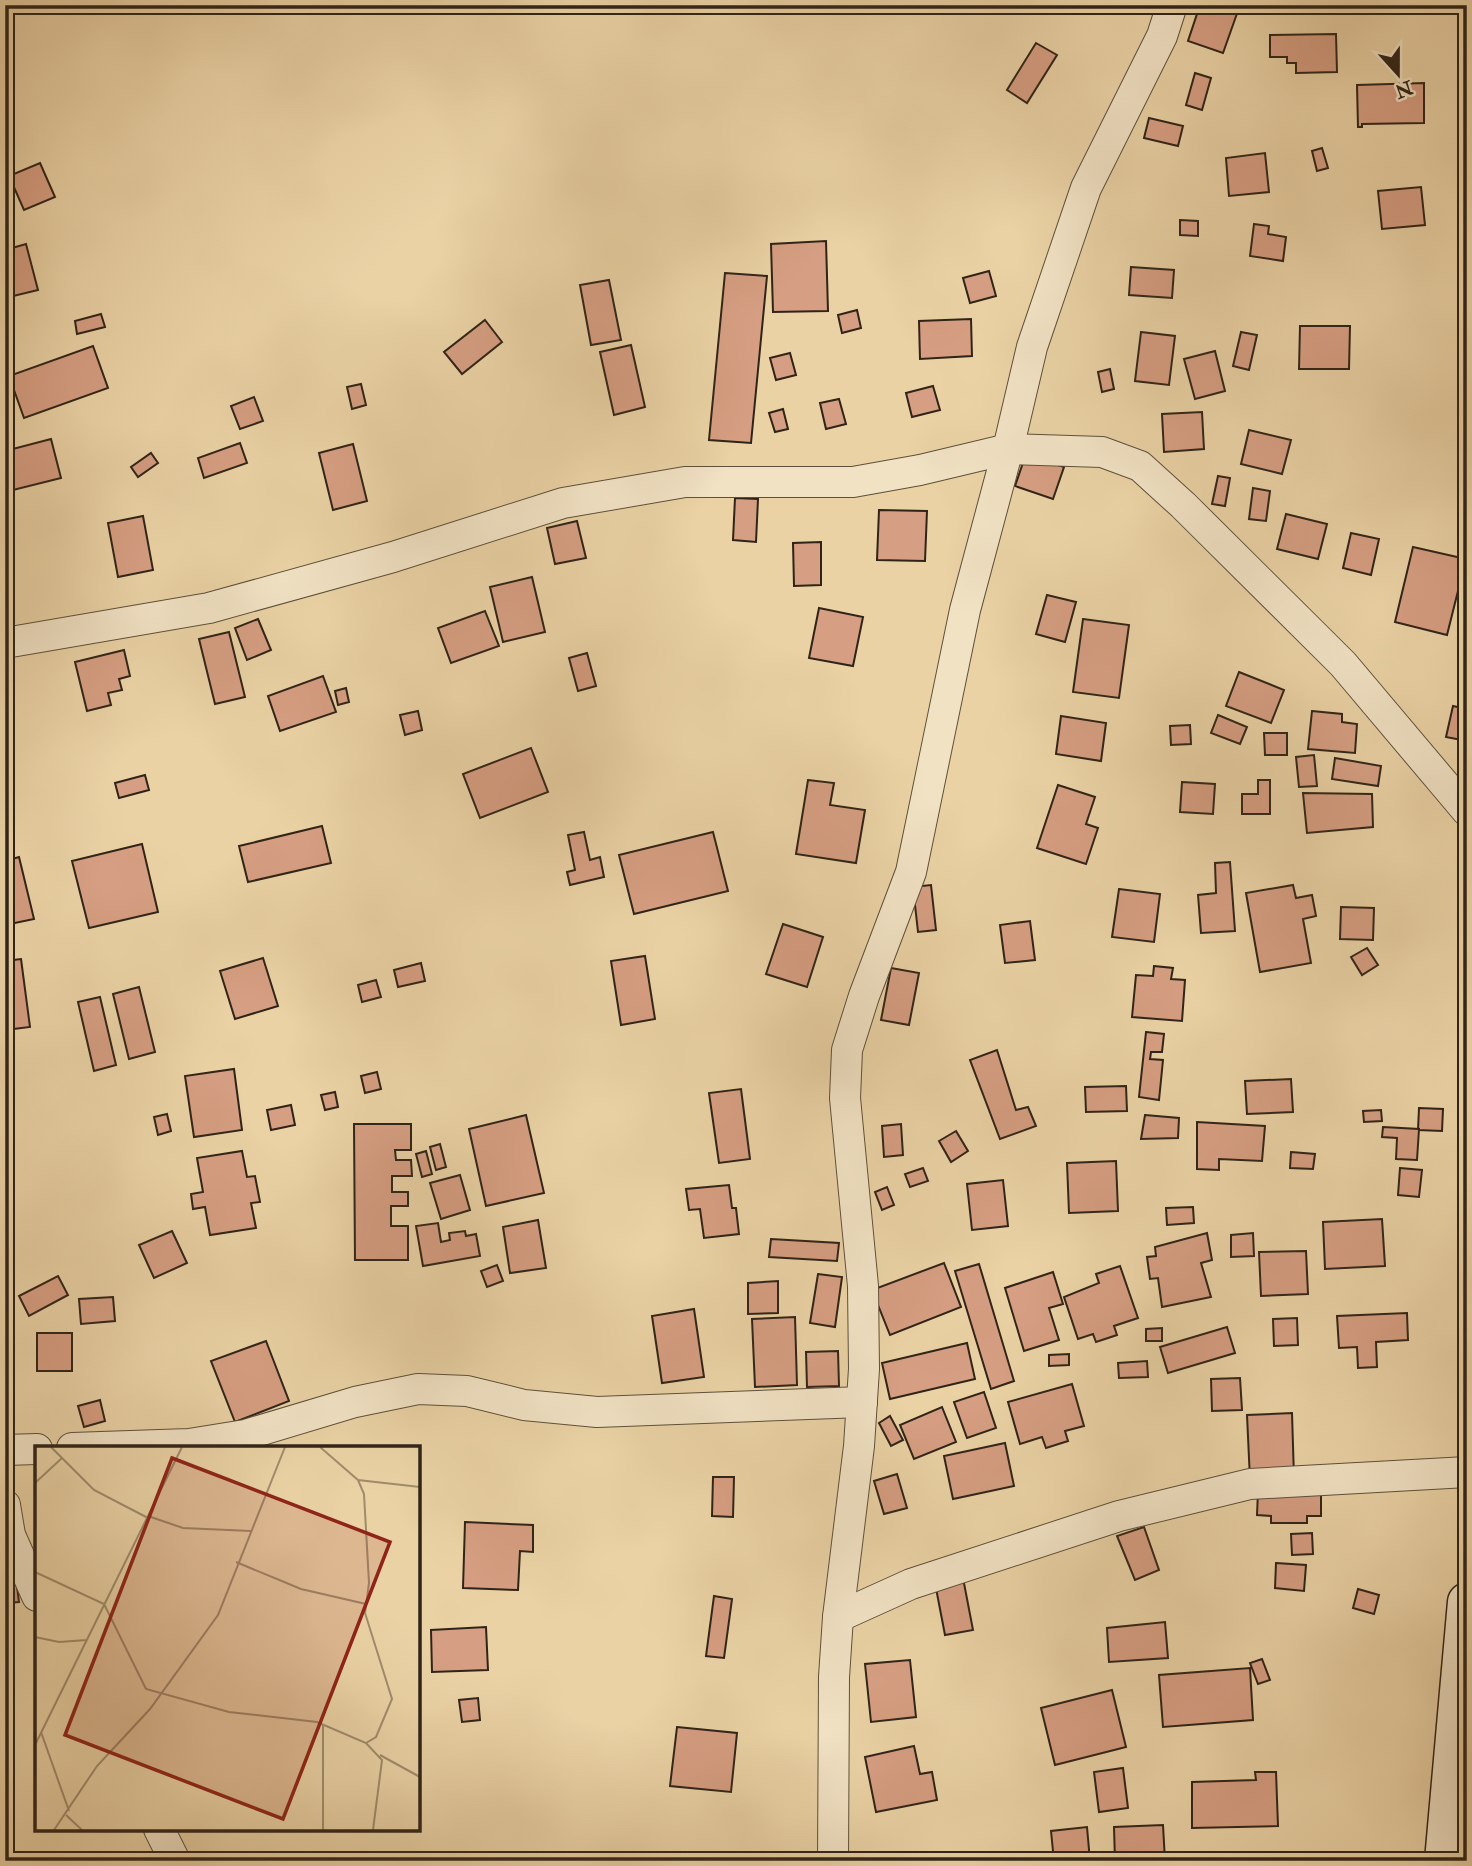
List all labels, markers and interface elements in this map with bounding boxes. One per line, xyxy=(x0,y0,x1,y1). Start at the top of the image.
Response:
north arrow xyxy=(1364,38,1434,108)
text: N xyxy=(1391,74,1417,104)
inset map xyxy=(35,1446,420,1831)

